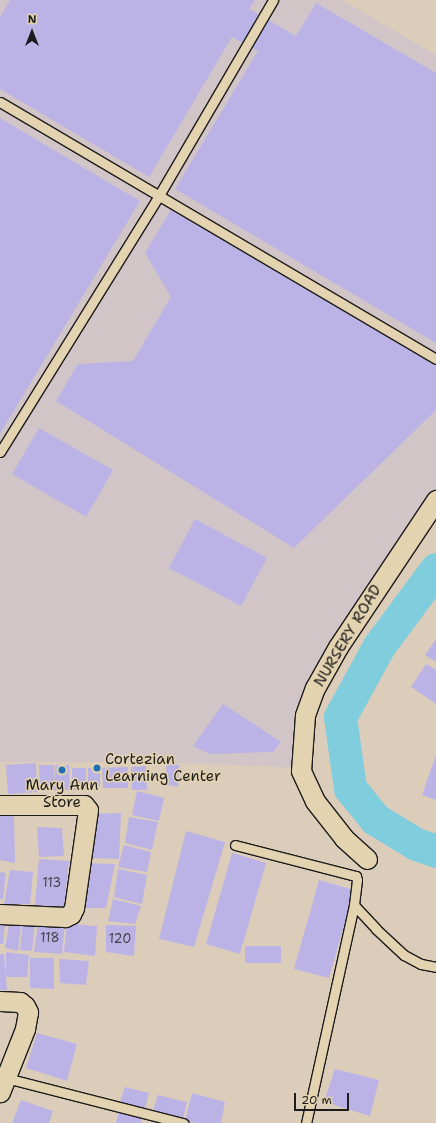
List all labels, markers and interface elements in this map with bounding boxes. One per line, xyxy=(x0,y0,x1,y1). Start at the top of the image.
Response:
north arrow xyxy=(12,12,52,52)
text: N xyxy=(28,12,36,27)
street label: NURSERY ROAD xyxy=(310,582,386,690)
place label: Cortezian Learning Center xyxy=(105,750,221,785)
marker: Cortezian Learning Center xyxy=(92,763,102,773)
marker: Mary Ann Store xyxy=(57,765,67,775)
place label: Mary Ann Store xyxy=(25,776,99,811)
house number: 113 xyxy=(43,875,61,891)
house number: 118 xyxy=(40,930,60,946)
house number: 120 xyxy=(109,931,131,947)
scale bar xyxy=(296,1085,351,1111)
text: 20 m xyxy=(301,1092,332,1108)

